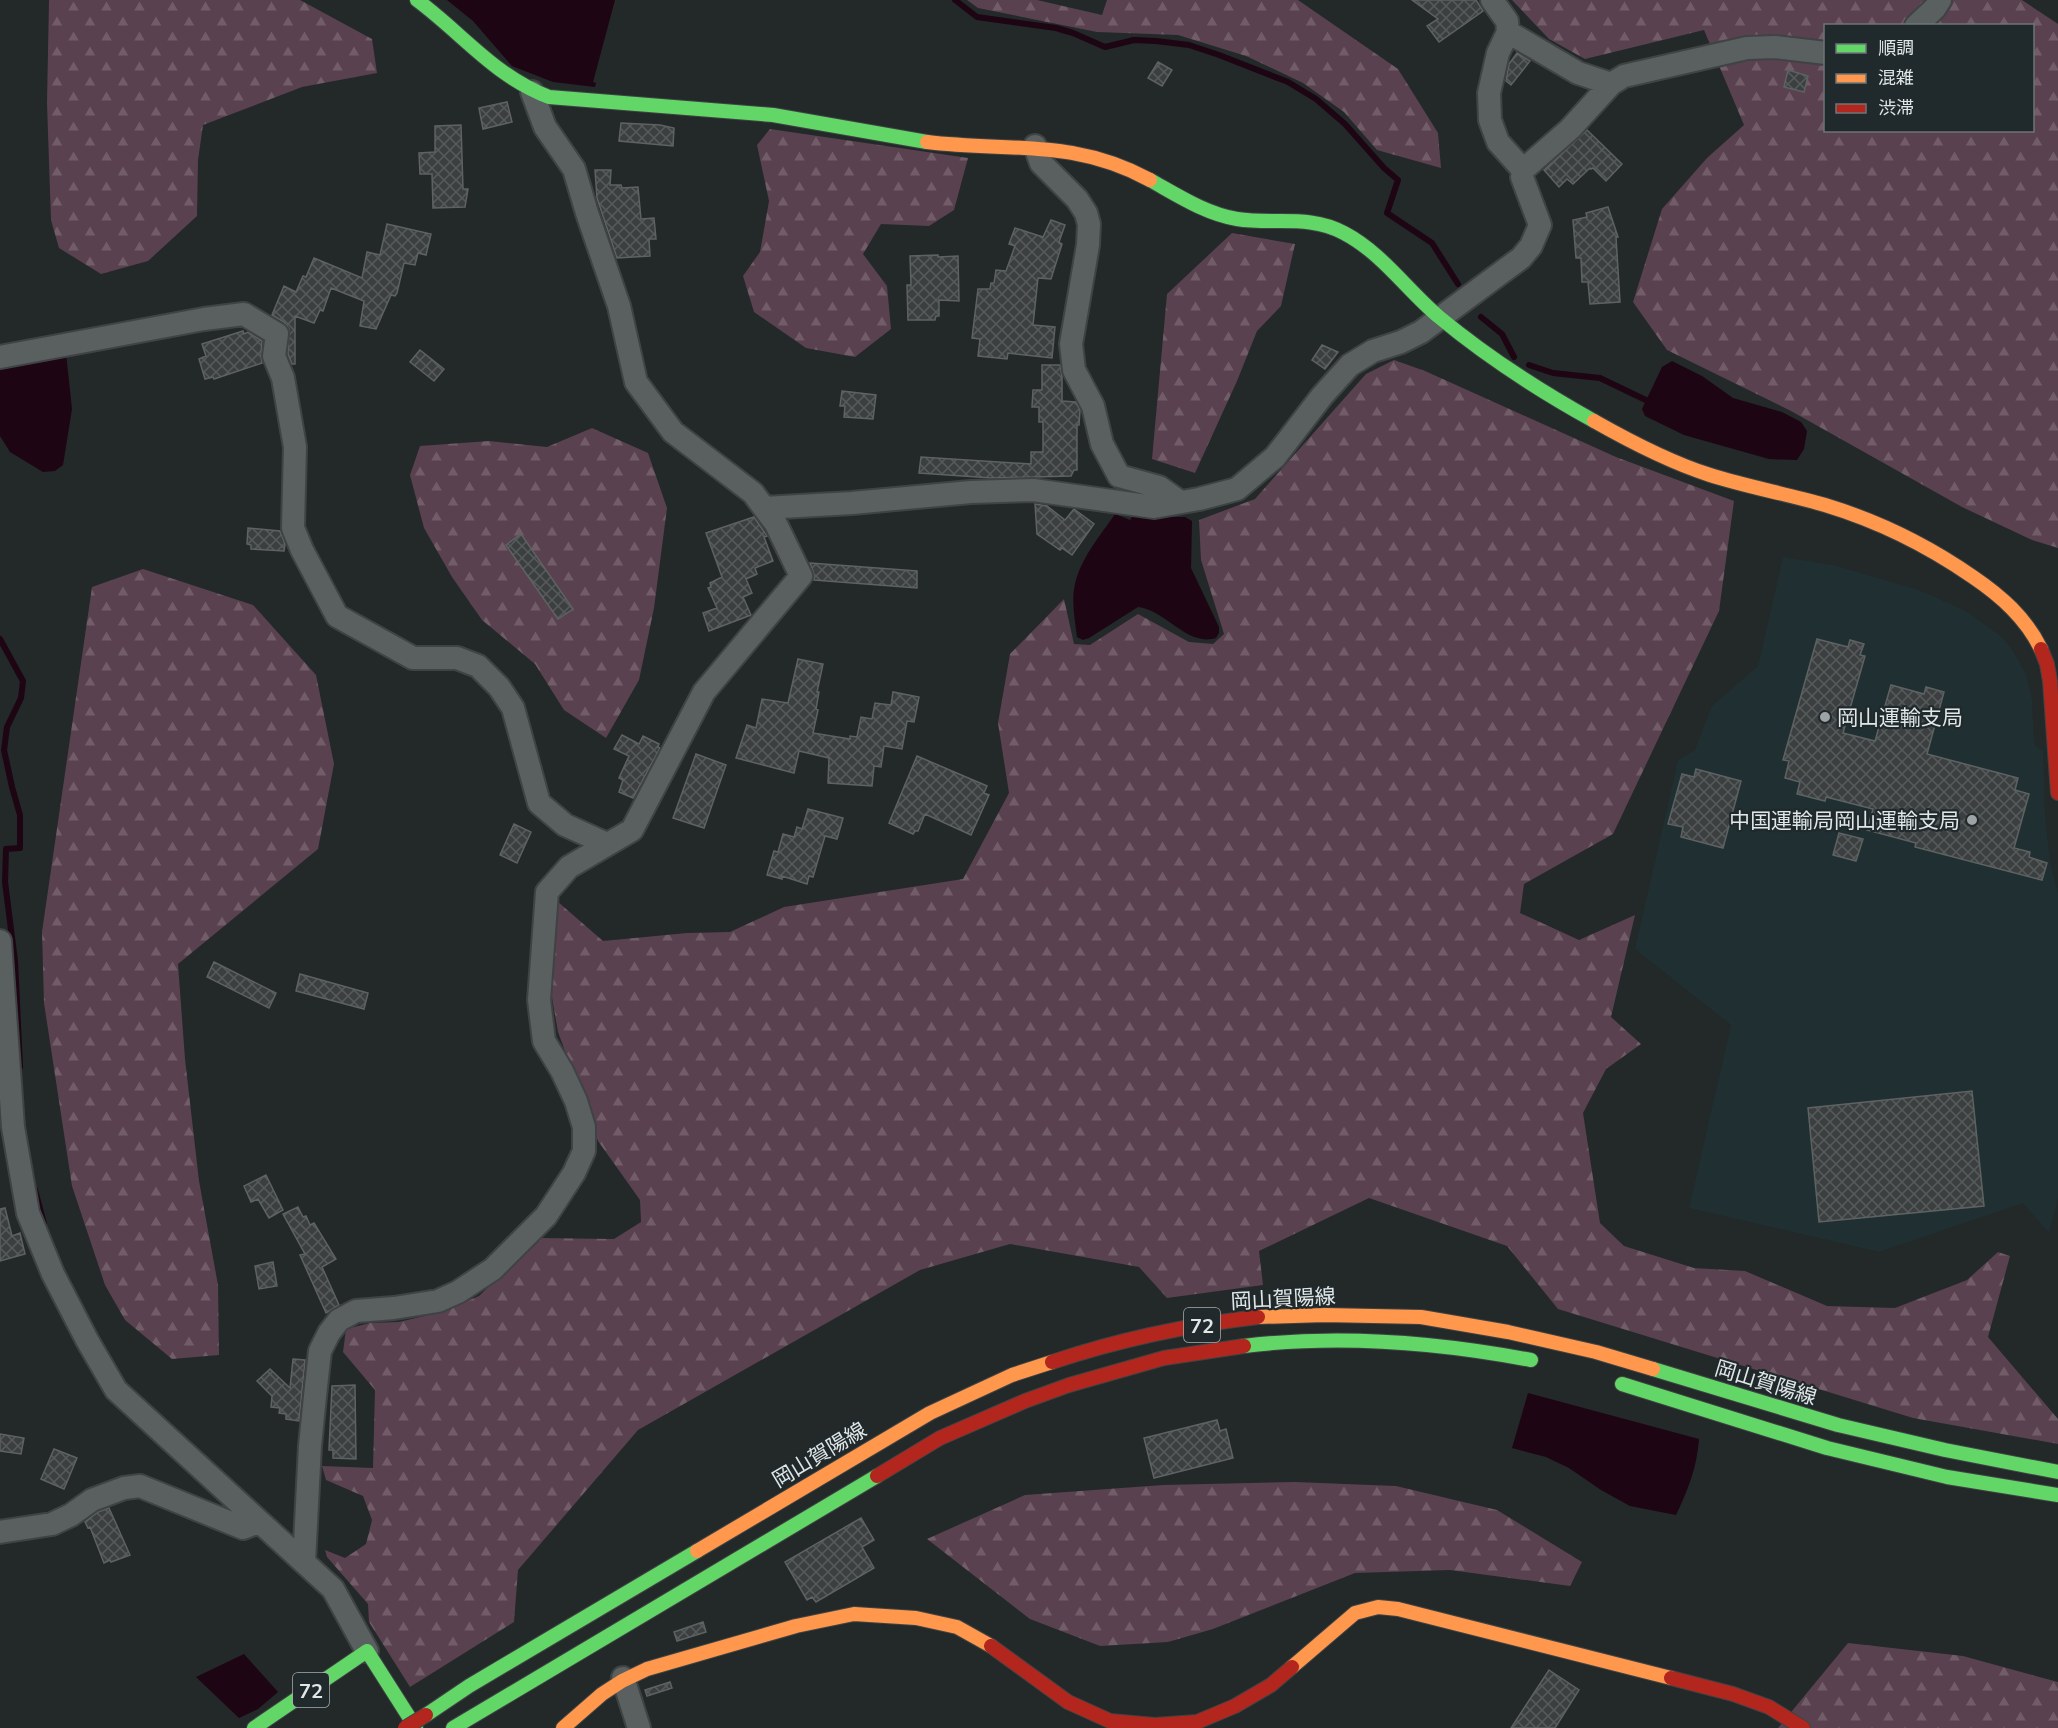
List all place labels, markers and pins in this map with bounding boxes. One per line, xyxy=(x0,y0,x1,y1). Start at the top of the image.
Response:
place label: 岡山運輸支局 xyxy=(1837,704,1963,730)
marker: 岡山運輸支局 xyxy=(1818,710,1832,724)
place label: 中国運輸局岡山運輸支局 xyxy=(1729,807,1960,833)
marker: 中国運輸局岡山運輸支局 xyxy=(1965,813,1979,827)

